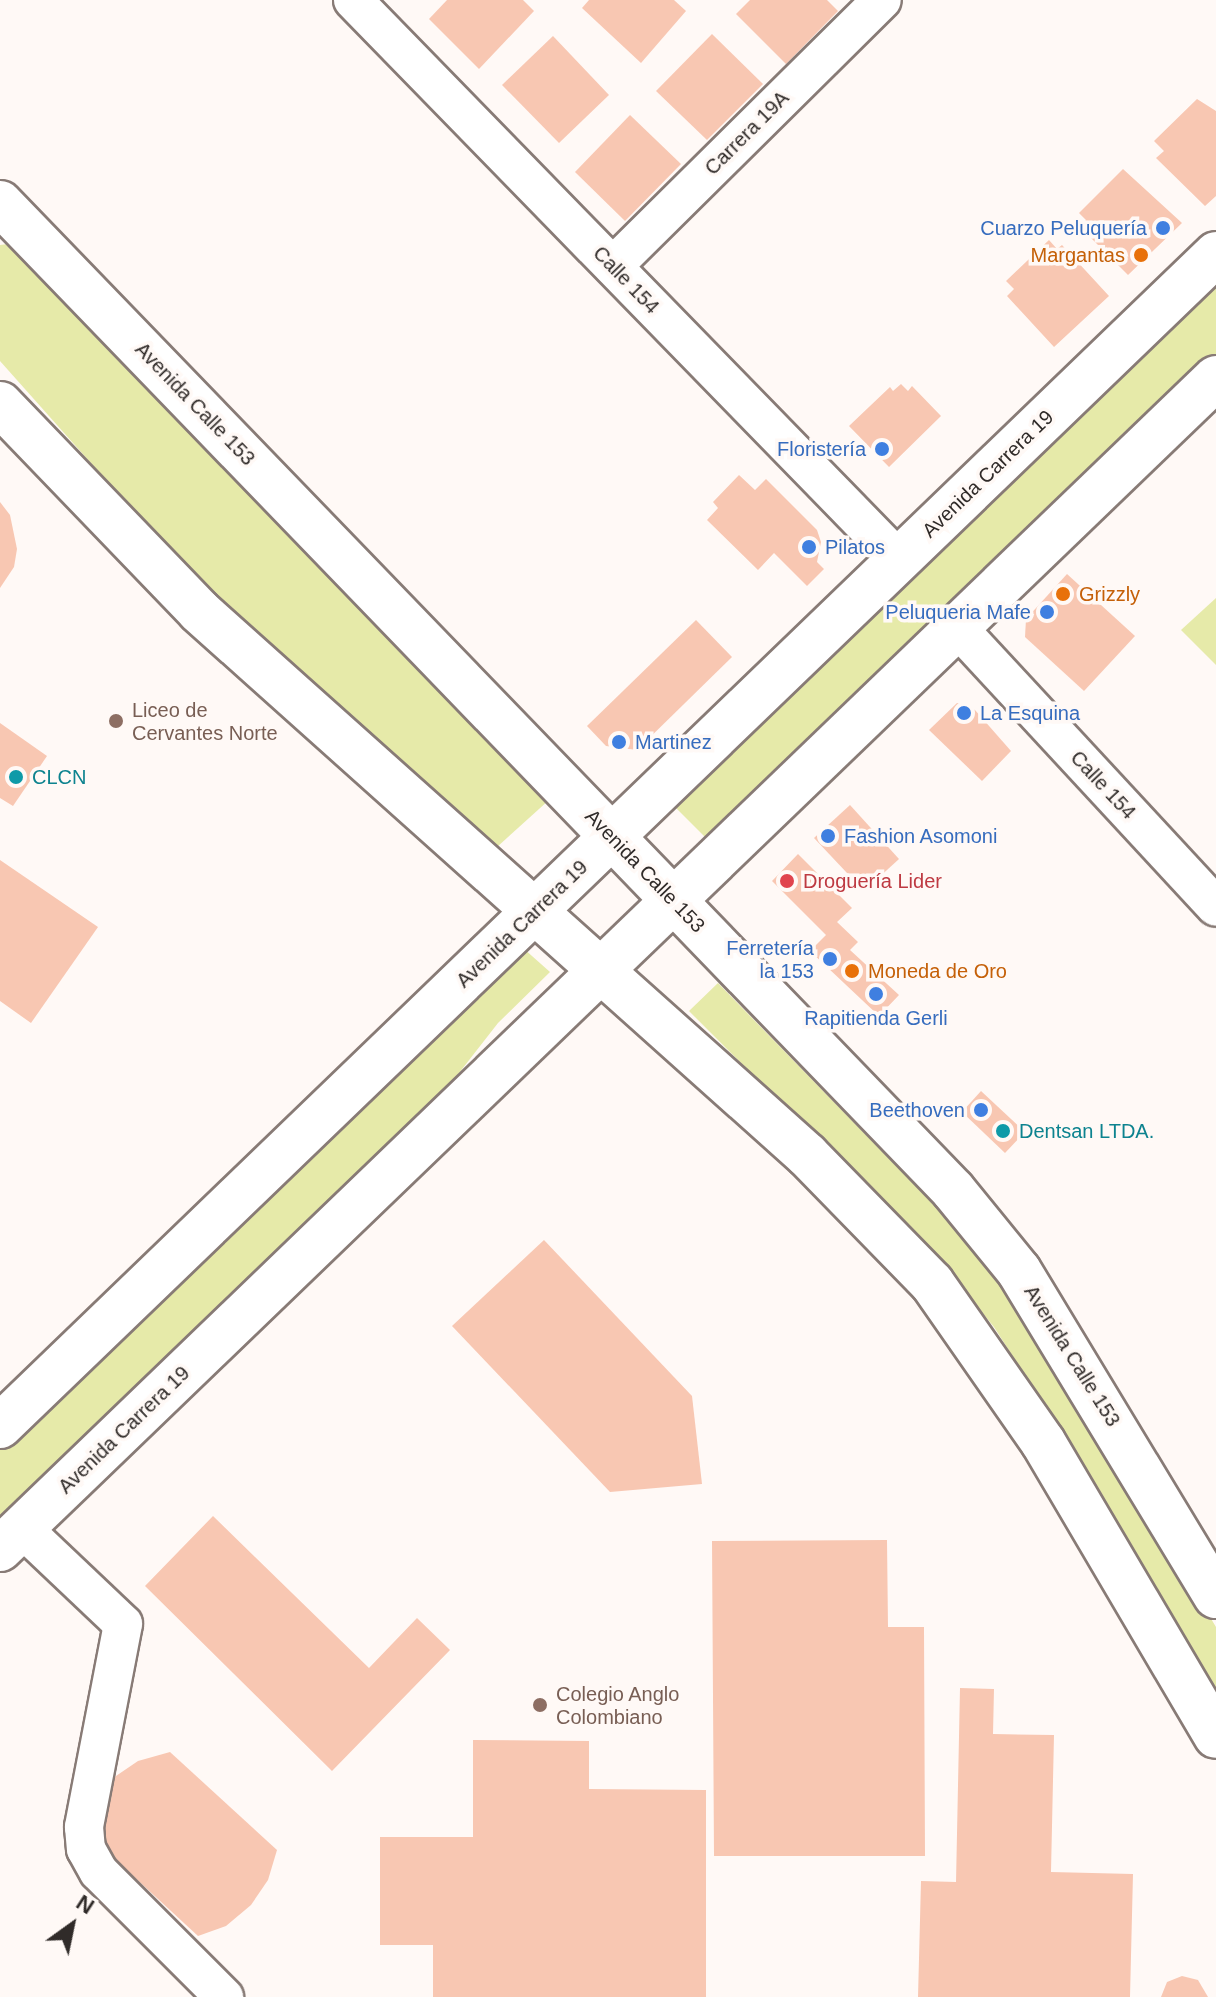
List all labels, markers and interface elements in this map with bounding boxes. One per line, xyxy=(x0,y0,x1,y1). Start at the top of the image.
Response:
street label: Carrera 19A xyxy=(700,86,794,180)
place label: Cuarzo Peluquería xyxy=(980,216,1147,240)
marker: Cuarzo Peluquería xyxy=(1154,219,1172,237)
street label: Calle 154 xyxy=(588,241,664,319)
place label: Margantas xyxy=(1031,243,1125,267)
marker: Margantas xyxy=(1132,246,1150,264)
street label: Avenida Calle 153 xyxy=(130,337,260,471)
street label: Avenida Carrera 19 xyxy=(917,405,1059,543)
place label: Floristería xyxy=(777,437,866,461)
marker: Floristería xyxy=(873,440,891,458)
place label: Pilatos xyxy=(825,535,885,559)
marker: Pilatos xyxy=(800,538,818,556)
place label: Grizzly xyxy=(1079,582,1140,606)
marker: Grizzly xyxy=(1054,585,1072,603)
place label: Peluqueria Mafe xyxy=(885,600,1031,624)
marker: Peluqueria Mafe xyxy=(1038,603,1056,621)
place label: Liceo de Cervantes Norte xyxy=(132,698,278,745)
place label: La Esquina xyxy=(980,701,1080,725)
marker: La Esquina xyxy=(955,704,973,722)
marker: Liceo de Cervantes Norte xyxy=(107,712,125,730)
place label: Martinez xyxy=(635,730,712,754)
marker: Martinez xyxy=(610,733,628,751)
street label: Calle 154 xyxy=(1065,746,1141,824)
place label: CLCN xyxy=(32,765,86,789)
marker: CLCN xyxy=(7,768,25,786)
street label: Avenida Calle 153 xyxy=(580,804,710,938)
place label: Fashion Asomoni xyxy=(844,824,999,848)
marker: Fashion Asomoni xyxy=(819,827,837,845)
street label: Avenida Carrera 19 xyxy=(451,855,593,993)
place label: Droguería Lider xyxy=(803,869,942,893)
marker: Droguería Lider xyxy=(778,872,796,890)
place label: Ferretería la 153 xyxy=(726,936,814,983)
marker: Ferretería la 153 xyxy=(821,950,839,968)
place label: Moneda de Oro xyxy=(868,959,1007,983)
marker: Moneda de Oro xyxy=(843,962,861,980)
marker: Rapitienda Gerli xyxy=(867,985,885,1003)
place label: Rapitienda Gerli xyxy=(804,1006,948,1030)
place label: Beethoven xyxy=(869,1098,965,1122)
marker: Beethoven xyxy=(972,1101,990,1119)
place label: Dentsan LTDA. xyxy=(1019,1119,1154,1143)
marker: Dentsan LTDA. xyxy=(994,1122,1012,1140)
street label: Avenida Calle 153 xyxy=(1019,1281,1125,1431)
street label: Avenida Carrera 19 xyxy=(53,1361,195,1499)
place label: Colegio Anglo Colombiano xyxy=(556,1682,681,1729)
marker: Colegio Anglo Colombiano xyxy=(531,1696,549,1714)
north arrow xyxy=(32,1885,112,1965)
text: N xyxy=(72,1890,99,1919)

